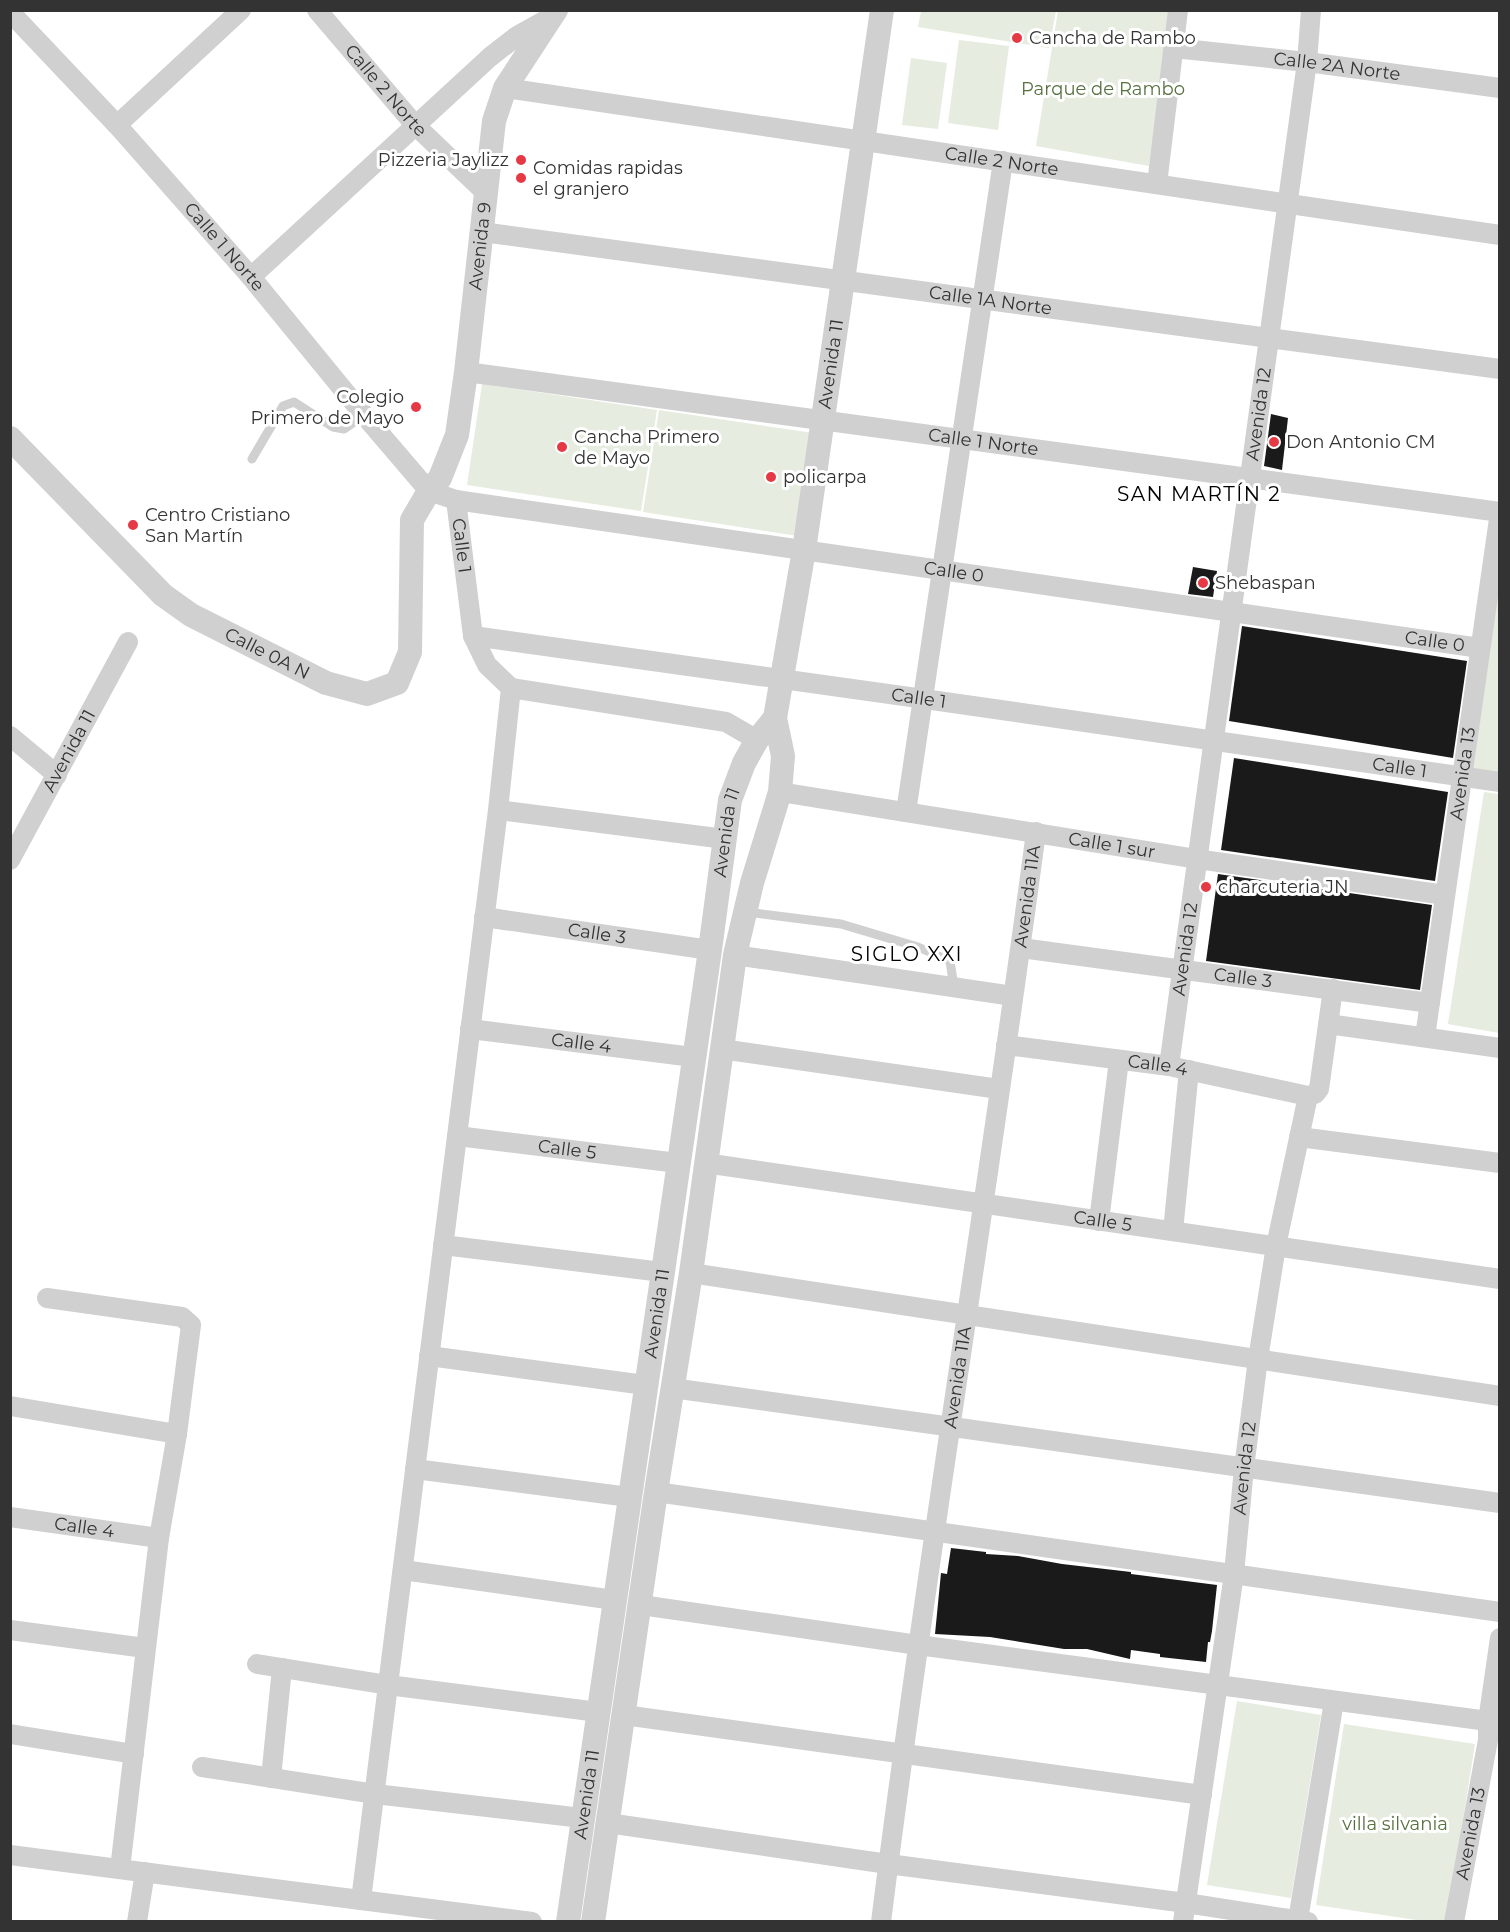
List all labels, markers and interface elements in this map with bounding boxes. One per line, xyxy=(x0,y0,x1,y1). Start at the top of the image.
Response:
place label: Cancha de Rambo xyxy=(1029,27,1196,49)
marker: Cancha de Rambo xyxy=(1010,31,1024,45)
street label: Calle 2 Norte xyxy=(340,40,432,142)
street label: Calle 2A Norte xyxy=(1272,48,1402,85)
park label: Parque de Rambo xyxy=(1021,78,1185,100)
street label: Calle 2 Norte xyxy=(943,142,1060,181)
place label: Pizzeria Jaylizz xyxy=(378,149,509,171)
marker: Pizzeria Jaylizz xyxy=(514,153,528,167)
place label: Comidas rapidas el granjero xyxy=(533,157,683,200)
marker: Comidas rapidas el granjero xyxy=(514,171,528,185)
street label: Calle 1 Norte xyxy=(179,198,269,296)
street label: Avenida 9 xyxy=(464,201,496,291)
street label: Calle 1A Norte xyxy=(928,281,1053,320)
street label: Avenida 11 xyxy=(814,318,848,410)
street label: Avenida 12 xyxy=(1241,366,1276,462)
place label: Colegio Primero de Mayo xyxy=(251,386,404,429)
marker: Colegio Primero de Mayo xyxy=(409,400,423,414)
street label: Calle 1 Norte xyxy=(927,424,1040,460)
place label: Cancha Primero de Mayo xyxy=(574,426,720,469)
place label: Don Antonio CM xyxy=(1286,431,1435,453)
marker: Don Antonio CM xyxy=(1267,435,1281,449)
marker: Cancha Primero de Mayo xyxy=(555,440,569,454)
place label: policarpa xyxy=(783,466,867,488)
marker: policarpa xyxy=(764,470,778,484)
district label: SAN MARTÍN 2 xyxy=(1117,482,1281,506)
place label: Centro Cristiano San Martín xyxy=(145,504,290,547)
street label: Calle 1 xyxy=(447,517,476,574)
marker: Centro Cristiano San Martín xyxy=(126,518,140,532)
street label: Calle 0 xyxy=(922,557,985,587)
place label: Shebaspan xyxy=(1215,572,1316,594)
marker: Shebaspan xyxy=(1196,576,1210,590)
street label: Calle 0A N xyxy=(221,623,314,684)
street label: Calle 0 xyxy=(1403,626,1466,657)
street label: Calle 1 xyxy=(890,683,947,713)
street label: Avenida 11 xyxy=(38,706,100,796)
street label: Avenida 13 xyxy=(1445,726,1480,822)
street label: Calle 1 xyxy=(1371,753,1428,782)
street label: Avenida 11 xyxy=(709,784,745,879)
street label: Calle 1 sur xyxy=(1067,827,1157,863)
street label: Avenida 11A xyxy=(1009,844,1045,949)
place label: charcuteria JN xyxy=(1218,876,1349,898)
marker: charcuteria JN xyxy=(1199,880,1213,894)
street label: Avenida 12 xyxy=(1168,901,1202,997)
street label: Calle 3 xyxy=(566,918,627,949)
district label: SIGLO XXI xyxy=(851,942,963,966)
street label: Calle 3 xyxy=(1212,963,1274,993)
street label: Calle 4 xyxy=(550,1028,613,1058)
street label: Calle 4 xyxy=(1126,1050,1190,1081)
street label: Calle 5 xyxy=(537,1135,598,1164)
street label: Calle 5 xyxy=(1072,1206,1133,1236)
street label: Avenida 11 xyxy=(639,1267,674,1360)
street label: Avenida 11A xyxy=(939,1325,976,1430)
street label: Avenida 12 xyxy=(1229,1420,1261,1516)
street label: Calle 4 xyxy=(53,1512,116,1543)
street label: Avenida 11 xyxy=(569,1748,604,1841)
street label: Avenida 13 xyxy=(1451,1785,1490,1882)
park label: villa silvania xyxy=(1342,1813,1448,1835)

